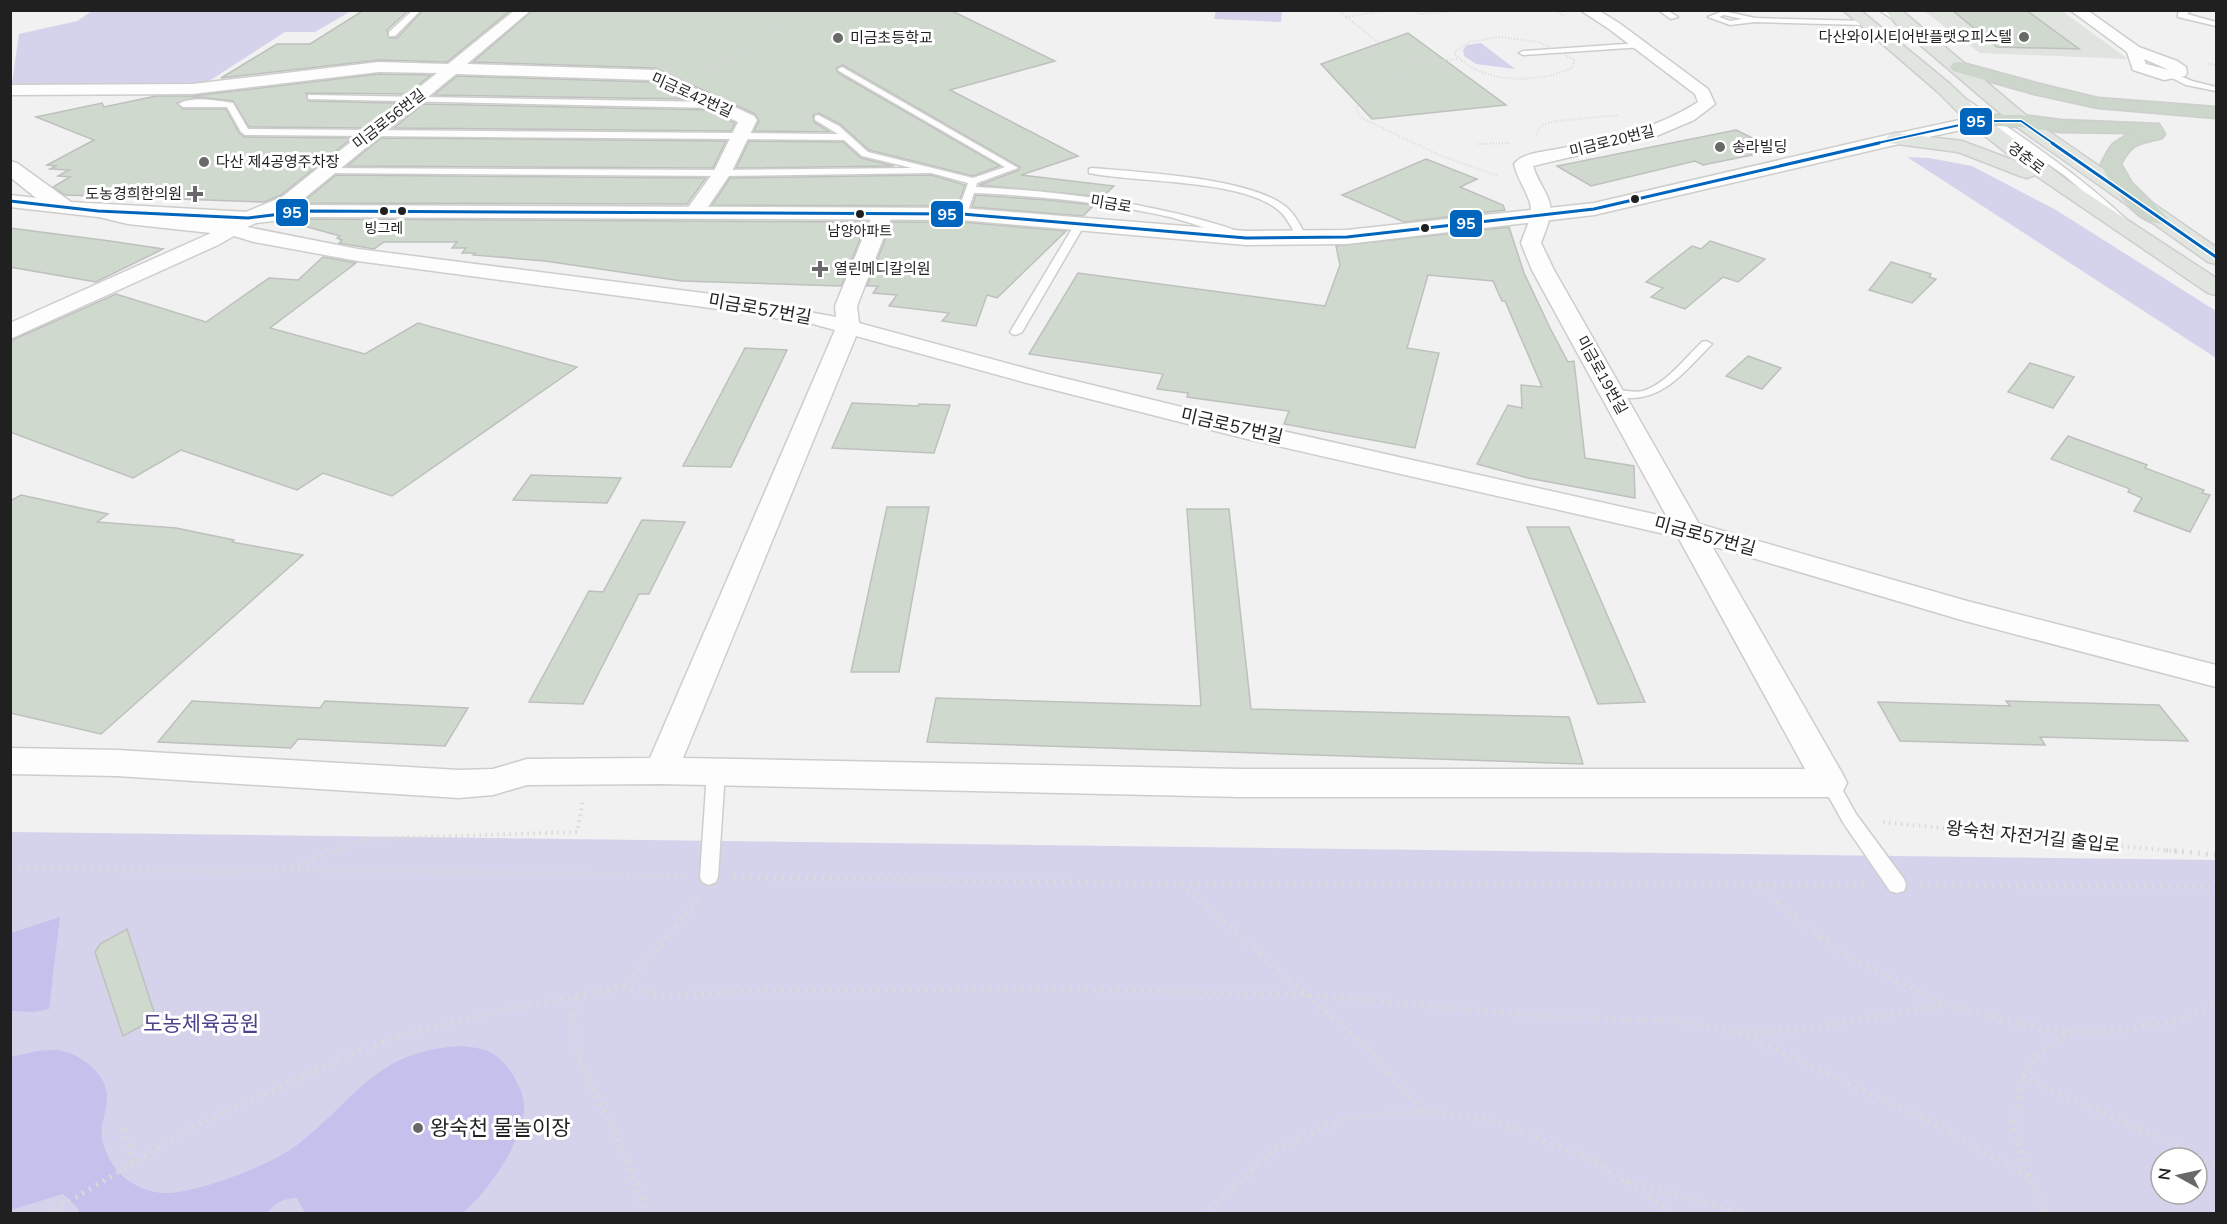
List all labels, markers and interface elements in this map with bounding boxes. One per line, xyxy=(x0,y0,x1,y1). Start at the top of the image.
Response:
place label: 다산와이시티어반플랫오피스텔 xyxy=(1819,27,2012,47)
place label: 미금초등학교 xyxy=(850,28,933,48)
marker: 다산와이시티어반플랫오피스텔 xyxy=(2017,30,2031,44)
marker: 미금초등학교 xyxy=(831,31,845,45)
street label: 미금로42번길 xyxy=(648,68,736,122)
street label: 미금로56번길 xyxy=(349,84,429,154)
line badge: 95 xyxy=(1959,107,1993,136)
text: 95 xyxy=(1966,111,1986,133)
street label: 미금로20번길 xyxy=(1567,121,1657,161)
place label: 송라빌딩 xyxy=(1732,137,1787,157)
street label: 경춘로 xyxy=(2003,138,2049,178)
marker: 송라빌딩 xyxy=(1713,140,1727,154)
place label: 다산 제4공영주차장 xyxy=(216,152,339,172)
marker: 다산 제4공영주차장 xyxy=(197,155,211,169)
place label: 도농경희한의원 xyxy=(85,184,182,204)
marker: 도농경희한의원 xyxy=(186,185,204,203)
street label: 미금로 xyxy=(1089,191,1133,217)
unlabelled marker xyxy=(1629,193,1641,205)
line badge: 95 xyxy=(275,198,309,227)
line badge: 95 xyxy=(930,200,964,228)
text: 95 xyxy=(282,202,302,224)
text: 95 xyxy=(937,204,957,226)
marker: 빙그레 xyxy=(378,205,390,217)
unlabelled marker xyxy=(396,205,408,217)
marker: 남양아파트 xyxy=(854,208,866,220)
line badge: 95 xyxy=(1449,209,1483,238)
text: 95 xyxy=(1456,213,1476,235)
place label: 빙그레 xyxy=(365,219,403,238)
place label: 남양아파트 xyxy=(828,222,892,241)
unlabelled marker xyxy=(1419,222,1431,234)
place label: 열린메디칼의원 xyxy=(834,259,931,279)
marker: 열린메디칼의원 xyxy=(811,260,829,278)
street label: 미금로57번길 xyxy=(707,288,813,330)
street label: 미금로19번길 xyxy=(1572,332,1632,418)
street label: 미금로57번길 xyxy=(1178,403,1286,449)
street label: 미금로57번길 xyxy=(1651,511,1759,561)
street label: 왕숙천 자전거길 출입로 xyxy=(1945,816,2121,858)
park label: 도농체육공원 xyxy=(143,1010,259,1038)
place label: 왕숙천 물놀이장 xyxy=(430,1114,571,1142)
marker: 왕숙천 물놀이장 xyxy=(411,1121,425,1135)
north arrow xyxy=(2149,1146,2209,1206)
text: N xyxy=(2153,1167,2177,1182)

